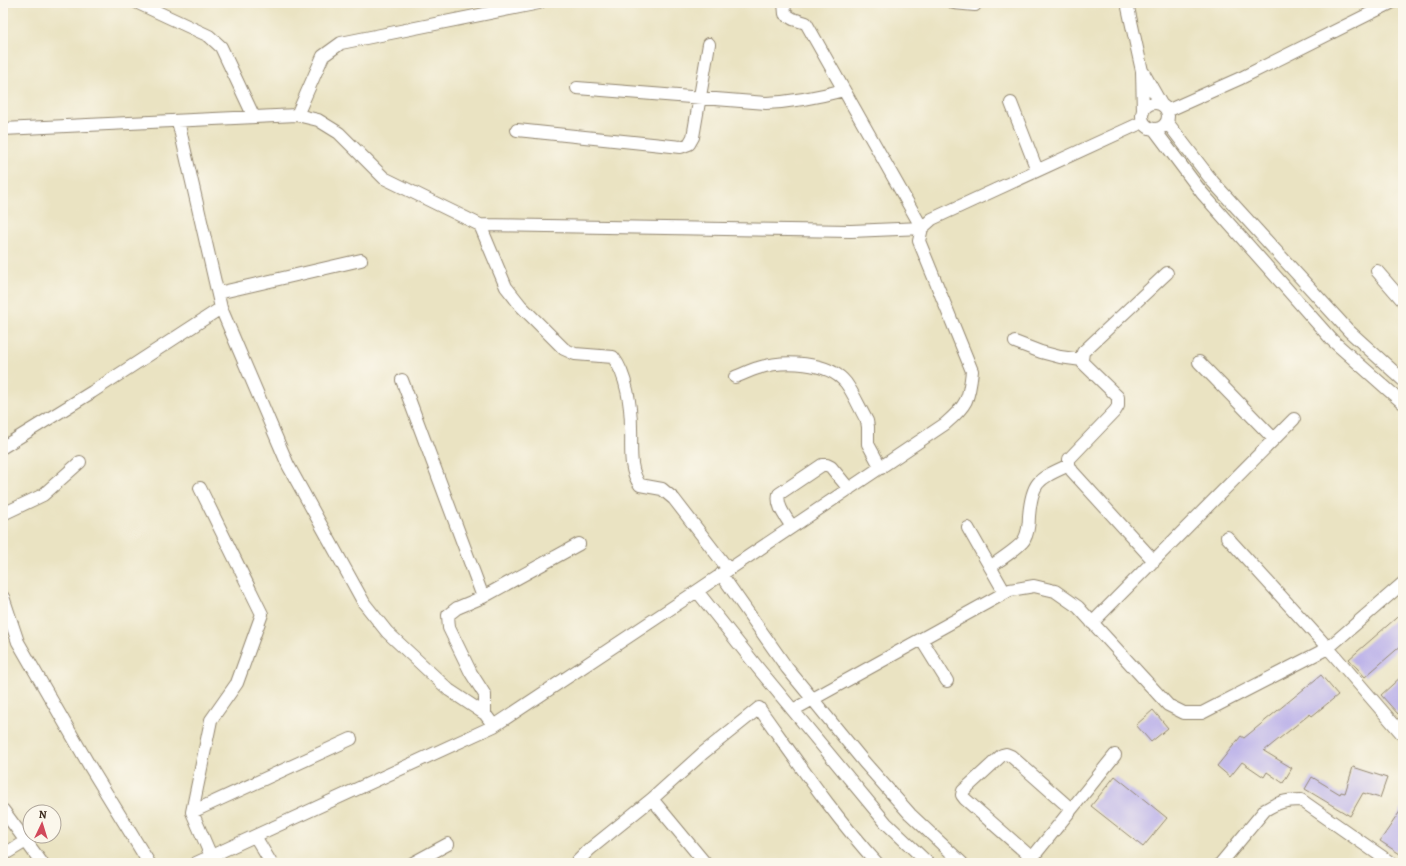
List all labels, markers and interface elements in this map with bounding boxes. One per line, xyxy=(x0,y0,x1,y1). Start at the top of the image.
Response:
north arrow xyxy=(22,804,62,844)
text: N xyxy=(38,807,47,822)

